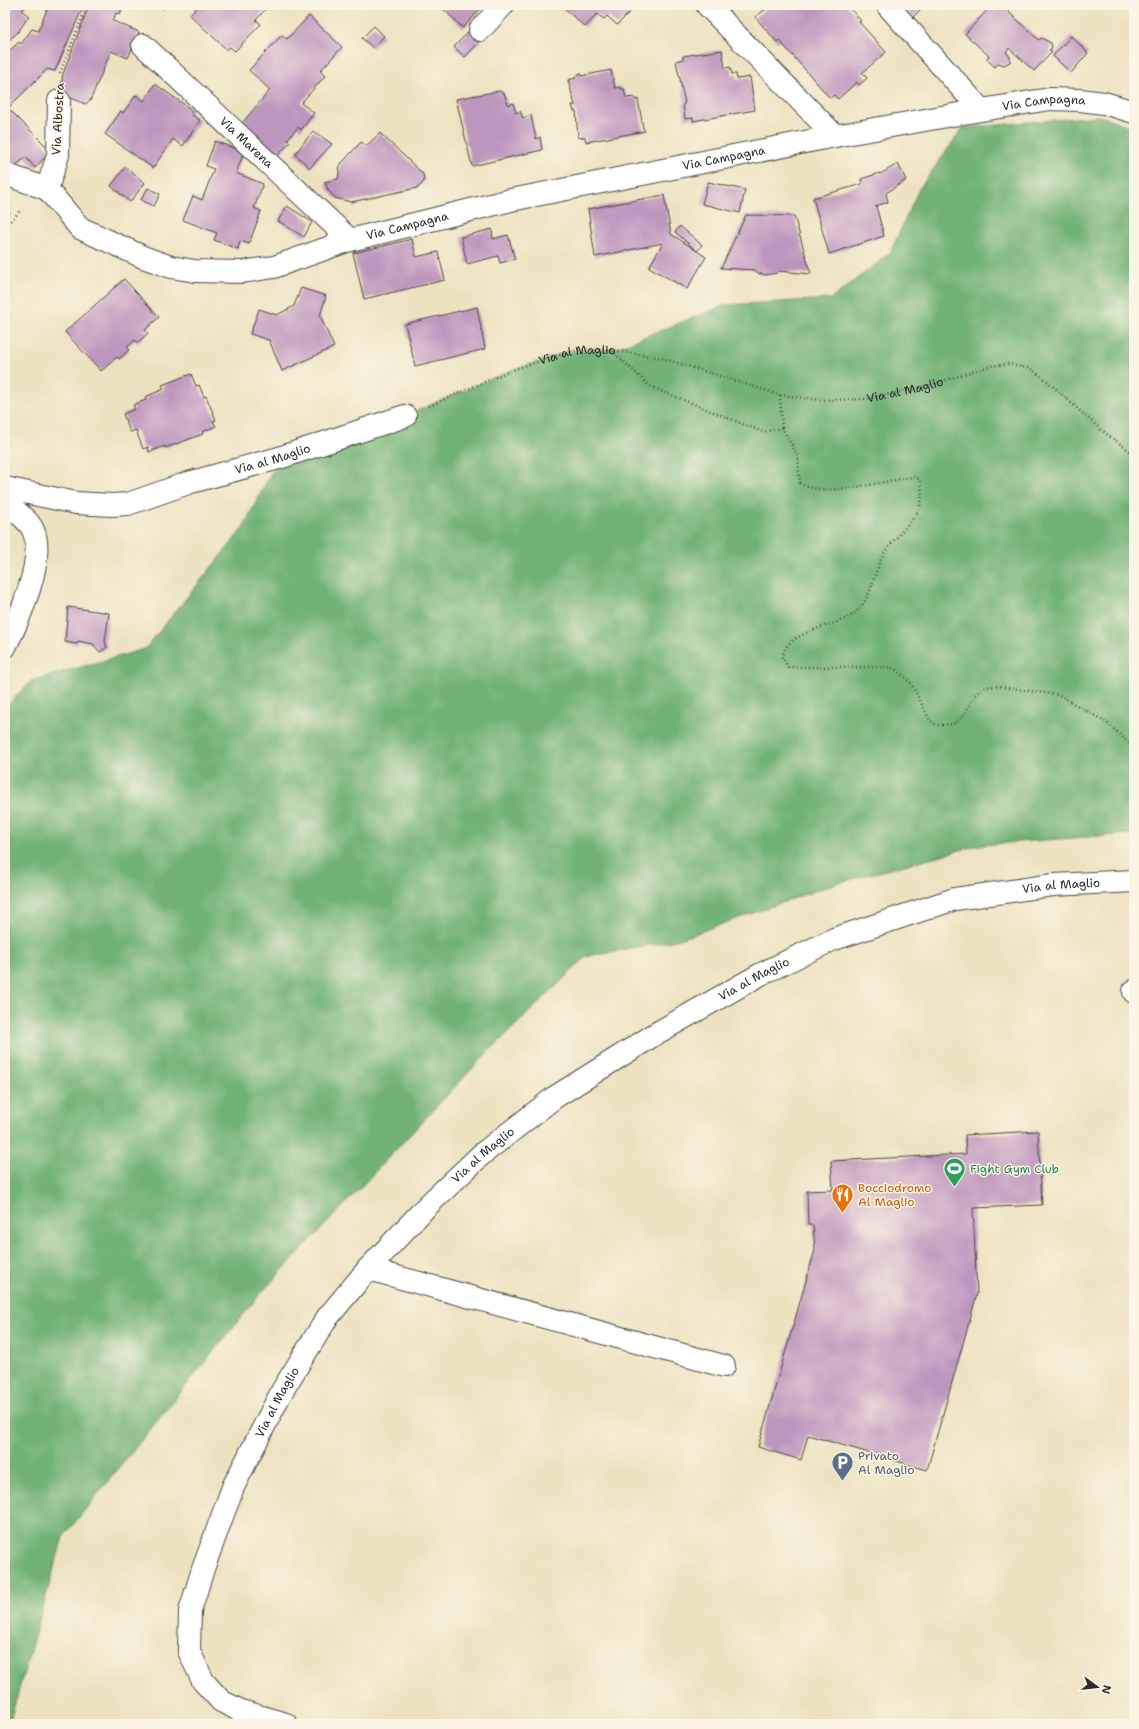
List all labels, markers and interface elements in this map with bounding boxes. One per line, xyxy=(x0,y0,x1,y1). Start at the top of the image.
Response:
street label: Via Albostra xyxy=(48,82,68,156)
street label: Via Campagna xyxy=(1001,91,1087,115)
street label: Via Marena xyxy=(216,113,277,172)
street label: Via Campagna xyxy=(681,142,767,174)
street label: Via Campagna xyxy=(364,208,450,244)
street label: Via al Maglio xyxy=(537,341,617,369)
street label: Via al Maglio xyxy=(865,373,945,407)
street label: Via al Maglio xyxy=(233,440,312,478)
street label: Via al Maglio xyxy=(1021,875,1101,897)
street label: Via al Maglio xyxy=(716,954,792,1004)
street label: Via al Maglio xyxy=(448,1124,518,1187)
sports icon: Fight Gym Club xyxy=(941,1156,967,1189)
place label: Fight Gym Club xyxy=(970,1161,1059,1177)
place label: Bocciodromo Al Maglio xyxy=(858,1180,932,1210)
restaurant icon: Bocciodromo Al Maglio xyxy=(830,1182,856,1215)
street label: Via al Maglio xyxy=(252,1364,303,1440)
place label: Privato Al Maglio xyxy=(858,1448,915,1478)
parking icon: Privato Al Maglio xyxy=(829,1450,855,1483)
north arrow xyxy=(1077,1667,1117,1707)
text: N xyxy=(1098,1683,1115,1696)

